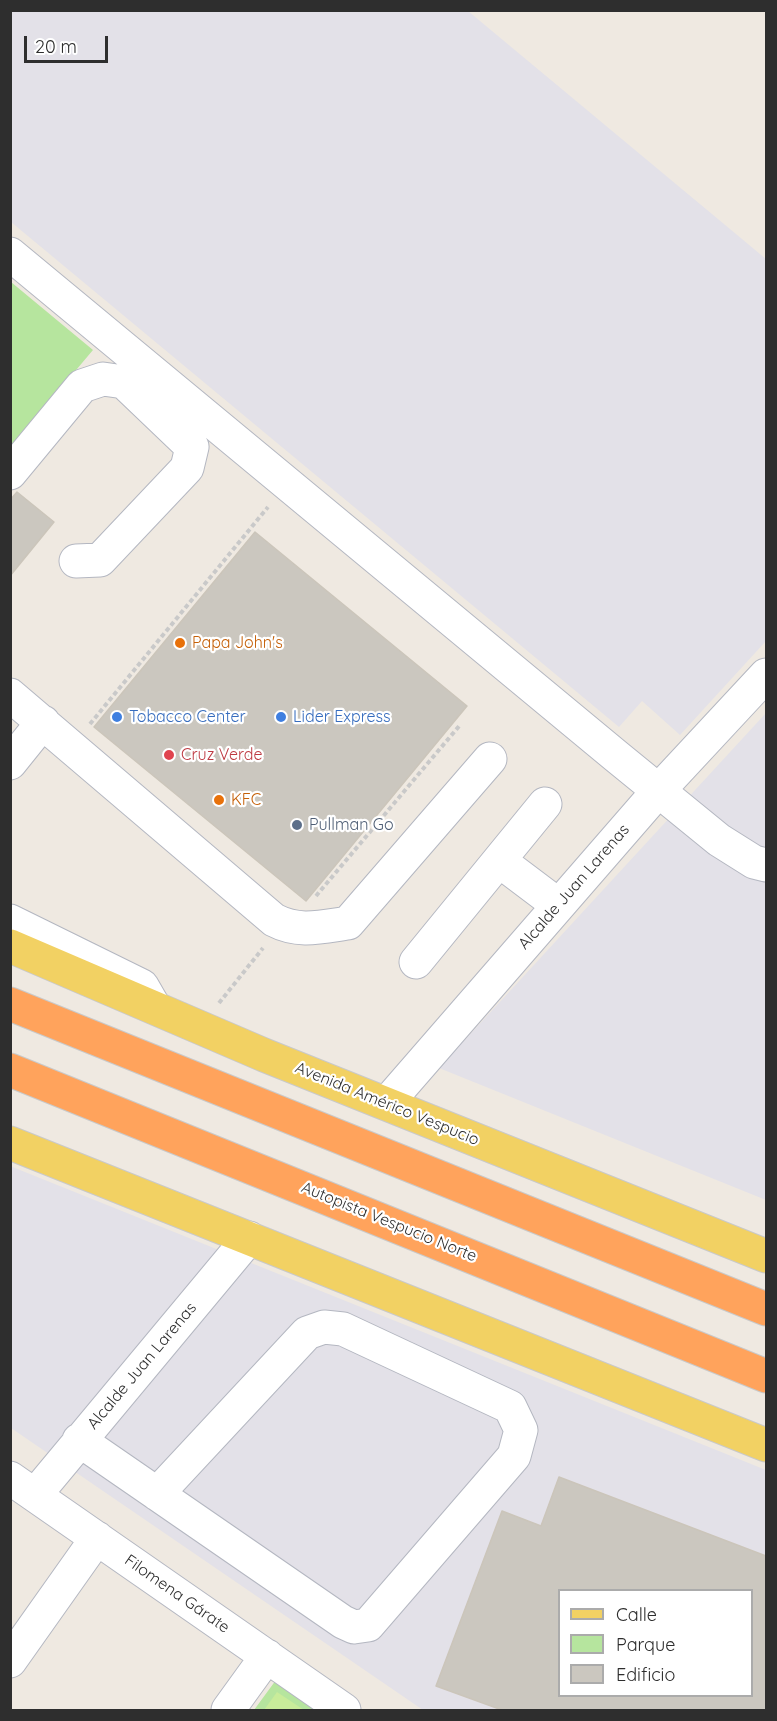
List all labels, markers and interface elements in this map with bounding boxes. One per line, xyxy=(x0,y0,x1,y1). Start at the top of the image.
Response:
scale bar xyxy=(27,24,111,62)
text: 20 m xyxy=(35,35,77,58)
place label: Papa John's xyxy=(192,633,283,653)
marker: Papa John's xyxy=(173,636,187,650)
place label: Tobacco Center xyxy=(129,707,246,727)
place label: Lider Express xyxy=(293,707,391,727)
marker: Tobacco Center xyxy=(110,710,124,724)
marker: Lider Express xyxy=(274,710,288,724)
place label: Cruz Verde xyxy=(181,745,263,765)
marker: Cruz Verde xyxy=(162,748,176,762)
place label: KFC xyxy=(231,790,261,810)
marker: KFC xyxy=(212,793,226,807)
place label: Pullman Go xyxy=(309,815,394,835)
marker: Pullman Go xyxy=(290,818,304,832)
street label: Alcalde Juan Larenas xyxy=(514,820,634,954)
street label: Avenida Américo Vespucio xyxy=(292,1058,482,1150)
street label: Autopista Vespucio Norte xyxy=(298,1178,480,1266)
street label: Alcalde Juan Larenas xyxy=(83,1299,201,1433)
street label: Filomena Gárate xyxy=(121,1551,233,1637)
legend xyxy=(558,1589,753,1697)
text: Calle xyxy=(616,1603,657,1626)
text: Parque xyxy=(616,1633,675,1656)
text: Edificio xyxy=(616,1663,675,1686)

